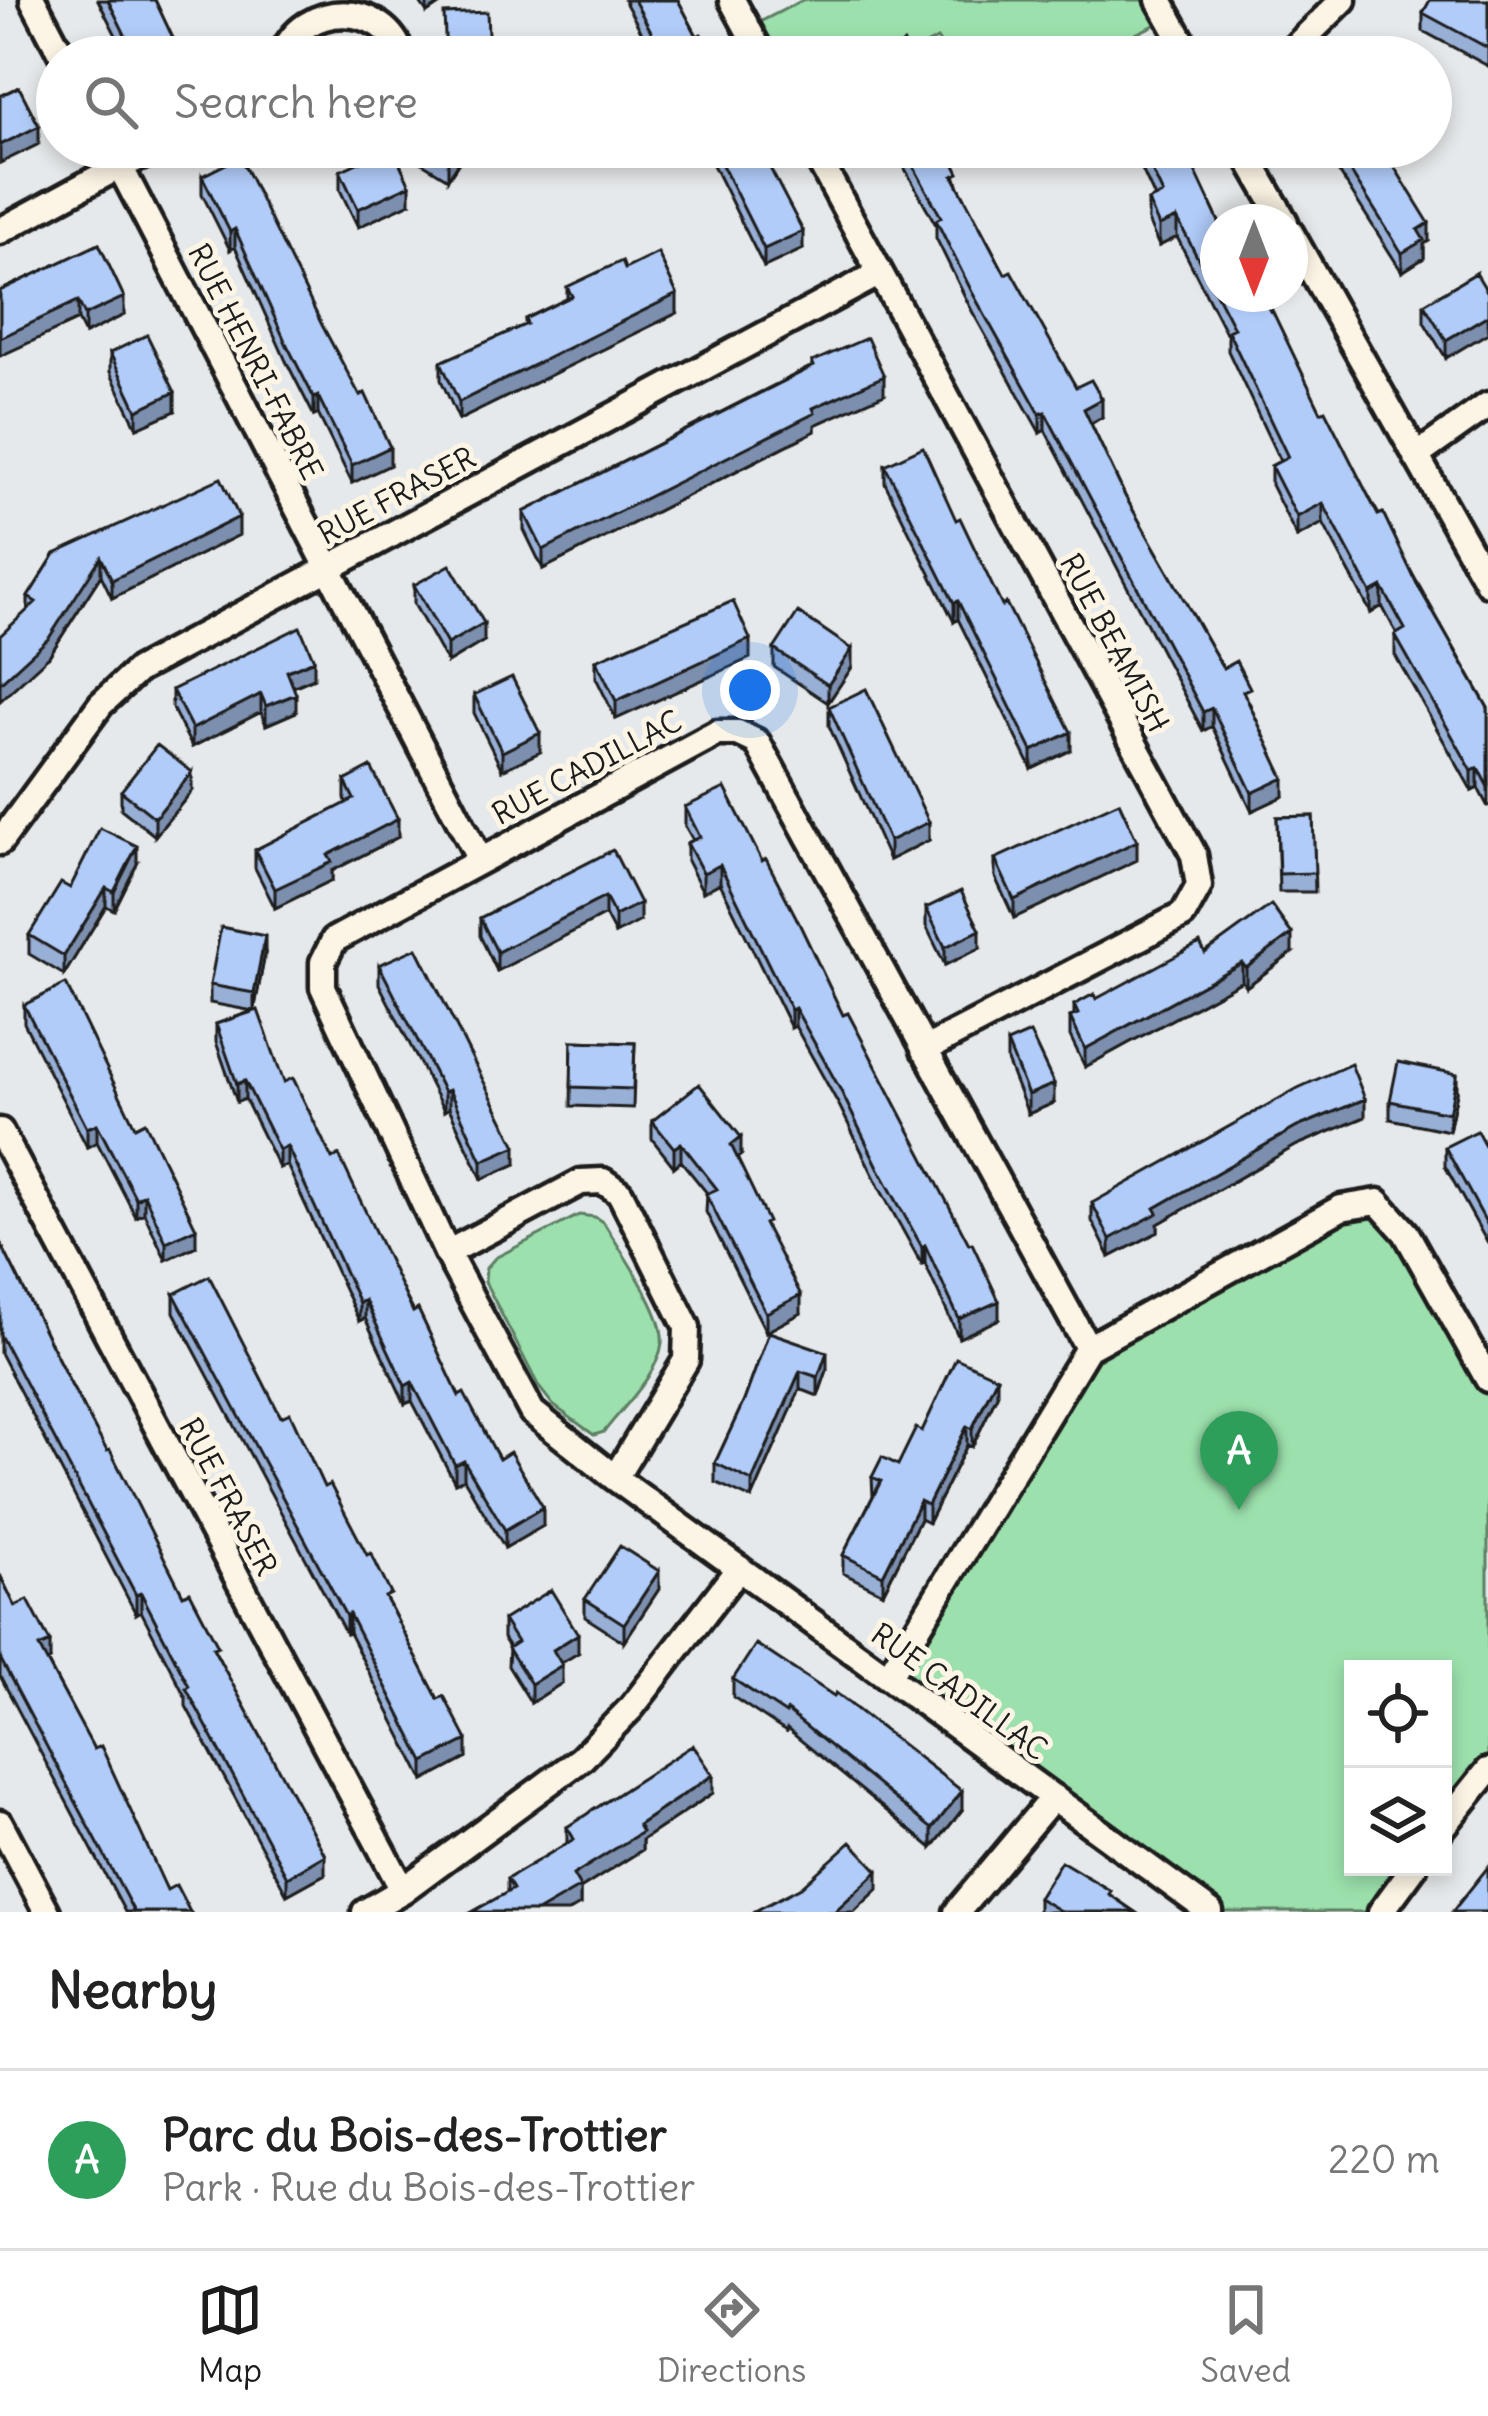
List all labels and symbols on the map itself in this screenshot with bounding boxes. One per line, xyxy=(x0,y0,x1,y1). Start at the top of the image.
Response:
north arrow xyxy=(1200,204,1308,312)
street label: RUE HENRI-FABRE xyxy=(180,237,332,486)
street label: RUE FRASER xyxy=(311,438,482,553)
street label: RUE BEAMISH xyxy=(1052,547,1178,738)
your location xyxy=(720,660,780,720)
street label: RUE CADILLAC xyxy=(485,701,688,833)
street label: RUE FRASER xyxy=(171,1411,286,1582)
pin: A xyxy=(1200,1411,1278,1510)
street label: RUE CADILLAC xyxy=(864,1614,1055,1768)

